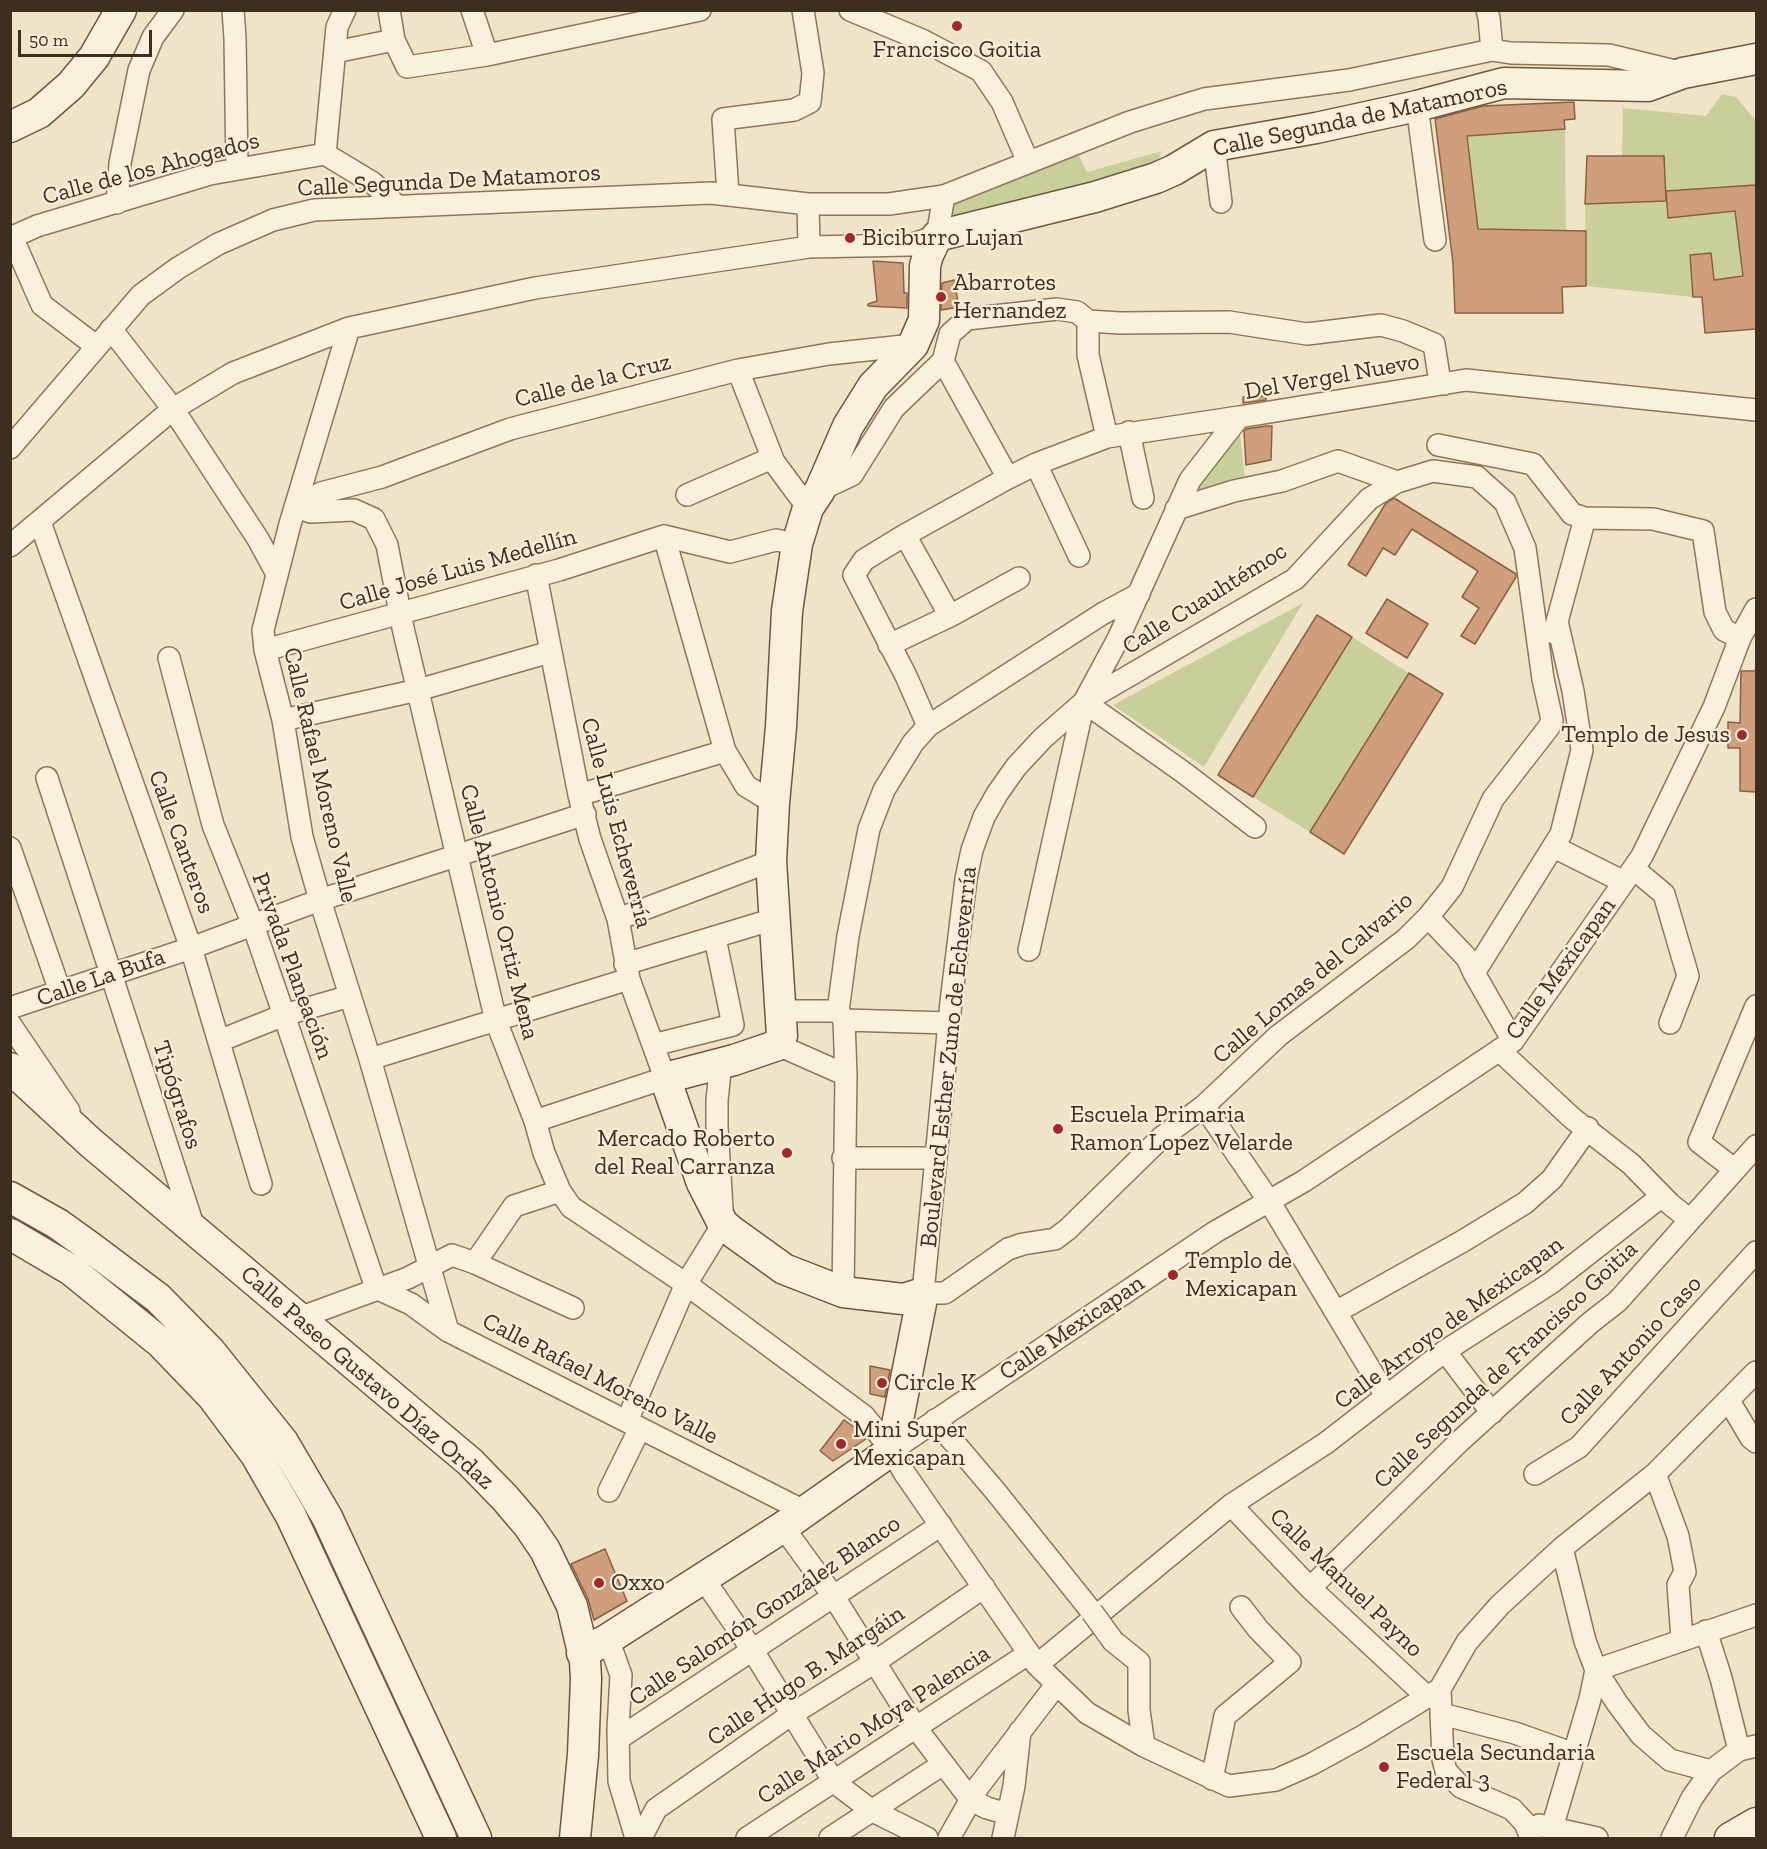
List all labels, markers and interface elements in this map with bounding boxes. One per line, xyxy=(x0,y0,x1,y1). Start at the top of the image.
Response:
scale bar xyxy=(21,18,154,56)
marker: Francisco Goitia xyxy=(950,19,964,33)
text: 50 m xyxy=(29,29,68,51)
place label: Francisco Goitia xyxy=(873,36,1041,64)
street label: Calle Segunda de Matamoros xyxy=(1210,73,1510,163)
street label: Calle de los Ahogados xyxy=(39,126,263,212)
street label: Calle Segunda De Matamoros xyxy=(297,159,601,203)
place label: Biciburro Lujan xyxy=(862,224,1023,252)
marker: Biciburro Lujan xyxy=(843,231,857,245)
place label: Abarrotes Hernandez xyxy=(953,269,1067,325)
marker: Abarrotes Hernandez xyxy=(934,290,948,304)
street label: Del Vergel Nuevo xyxy=(1242,347,1422,407)
street label: Calle de la Cruz xyxy=(512,348,674,414)
street label: Calle José Luis Medellín xyxy=(336,522,580,618)
street label: Calle Cuauhtémoc xyxy=(1118,537,1292,661)
street label: Calle Rafael Moreno Valle xyxy=(277,645,363,905)
street label: Calle Luis Echeverría xyxy=(574,715,658,931)
place label: Templo de Jesus xyxy=(1561,721,1730,749)
marker: Templo de Jesus xyxy=(1735,728,1749,742)
street label: Calle Canteros xyxy=(142,766,220,918)
street label: Calle Antonio Ortiz Mena xyxy=(453,781,545,1043)
street label: Boulevard Esther Zuno de Echeverría xyxy=(915,865,983,1249)
street label: Privada Planeación xyxy=(245,869,339,1063)
street label: Calle Lomas del Calvario xyxy=(1207,886,1419,1070)
street label: Calle Mexicapan xyxy=(1500,892,1622,1046)
street label: Calle La Bufa xyxy=(33,943,169,1013)
street label: Tipógrafos xyxy=(146,1037,208,1153)
place label: Escuela Primaria Ramon Lopez Velarde xyxy=(1070,1101,1293,1157)
marker: Escuela Primaria Ramon Lopez Velarde xyxy=(1051,1122,1065,1136)
place label: Mercado Roberto del Real Carranza xyxy=(594,1125,775,1181)
marker: Mercado Roberto del Real Carranza xyxy=(780,1146,794,1160)
street label: Calle Arroyo de Mexicapan xyxy=(1329,1230,1569,1416)
street label: Calle Segunda de Francisco Goitia xyxy=(1368,1235,1644,1495)
place label: Templo de Mexicapan xyxy=(1185,1247,1297,1303)
street label: Calle Paseo Gustavo Díaz Ordaz xyxy=(234,1260,500,1496)
marker: Templo de Mexicapan xyxy=(1166,1268,1180,1282)
street label: Calle Mexicapan xyxy=(994,1269,1150,1387)
street label: Calle Antonio Caso xyxy=(1554,1270,1708,1432)
street label: Calle Rafael Moreno Valle xyxy=(477,1307,723,1451)
place label: Circle K xyxy=(894,1369,976,1397)
marker: Circle K xyxy=(875,1376,889,1390)
place label: Mini Super Mexicapan xyxy=(853,1416,968,1472)
marker: Mini Super Mexicapan xyxy=(834,1437,848,1451)
street label: Calle Manuel Payno xyxy=(1263,1502,1429,1664)
street label: Calle Salomón González Blanco xyxy=(624,1509,906,1713)
place label: Oxxo xyxy=(611,1569,665,1597)
marker: Oxxo xyxy=(592,1576,606,1590)
street label: Calle Hugo B. Margáin xyxy=(702,1599,910,1753)
street label: Calle Mario Moya Palencia xyxy=(752,1639,996,1811)
place label: Escuela Secundaria Federal 3 xyxy=(1396,1739,1595,1795)
marker: Escuela Secundaria Federal 3 xyxy=(1377,1760,1391,1774)

